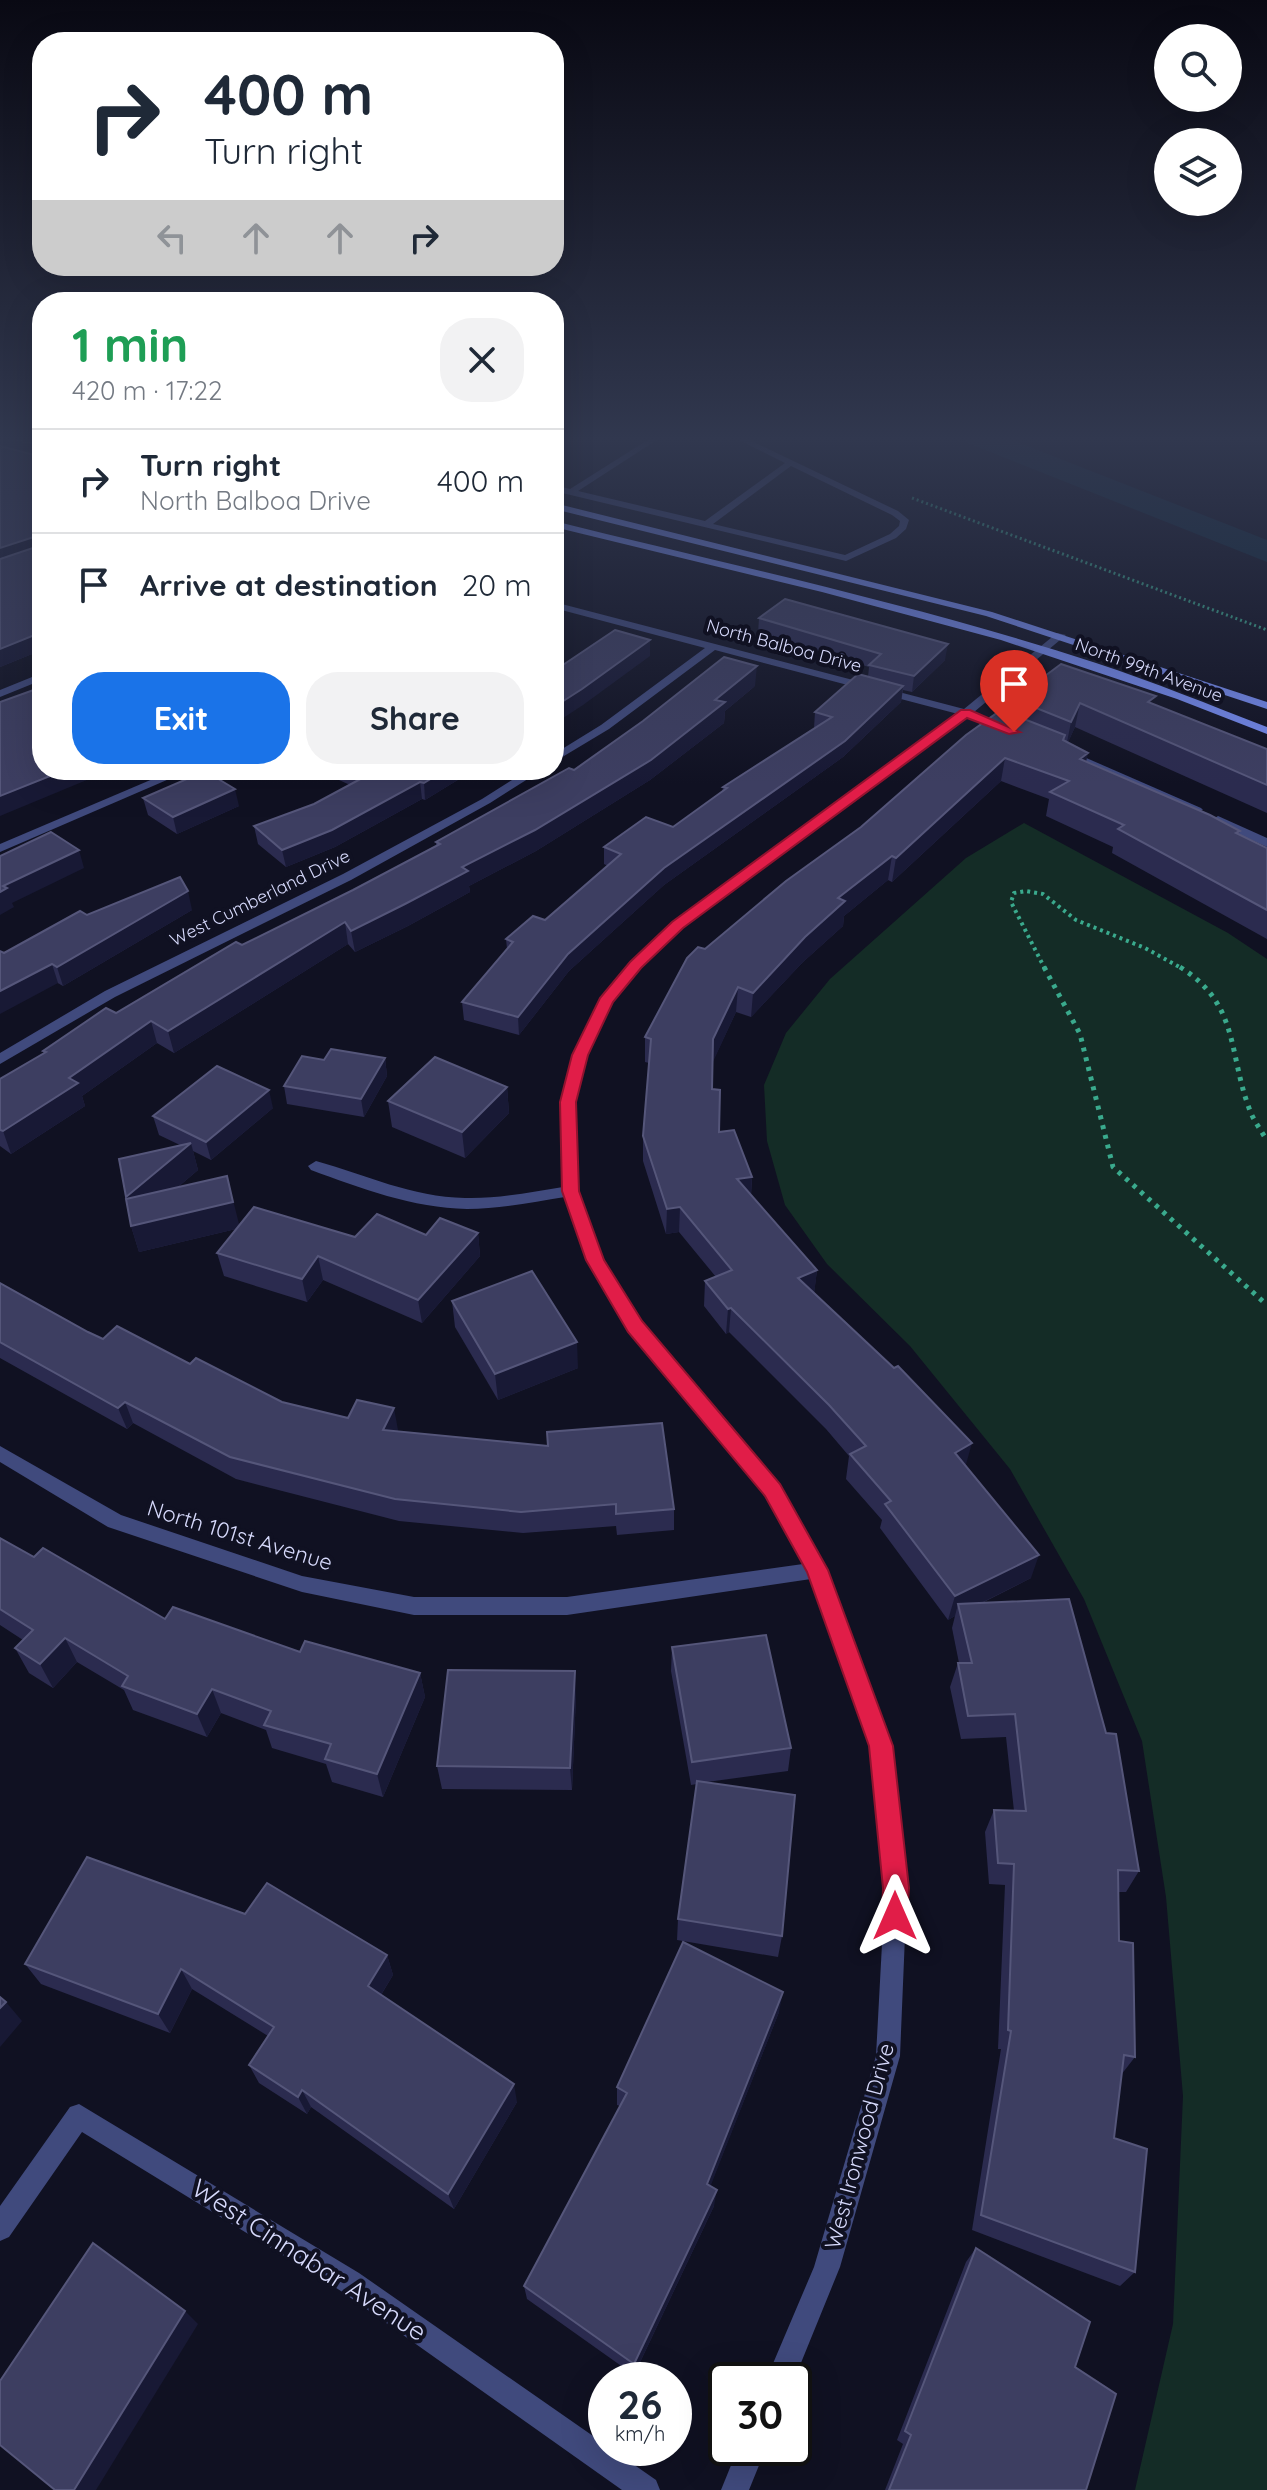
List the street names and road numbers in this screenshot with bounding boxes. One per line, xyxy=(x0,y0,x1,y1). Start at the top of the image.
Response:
street label: North Balboa Drive xyxy=(704,614,864,677)
street label: North 99th Avenue xyxy=(1072,632,1226,707)
street label: West Cumberland Drive xyxy=(166,844,354,951)
street label: North 101st Avenue xyxy=(144,1494,336,1576)
street label: West Ironwood Drive xyxy=(818,2040,900,2252)
street label: West Cinnabar Avenue xyxy=(186,2171,433,2348)

